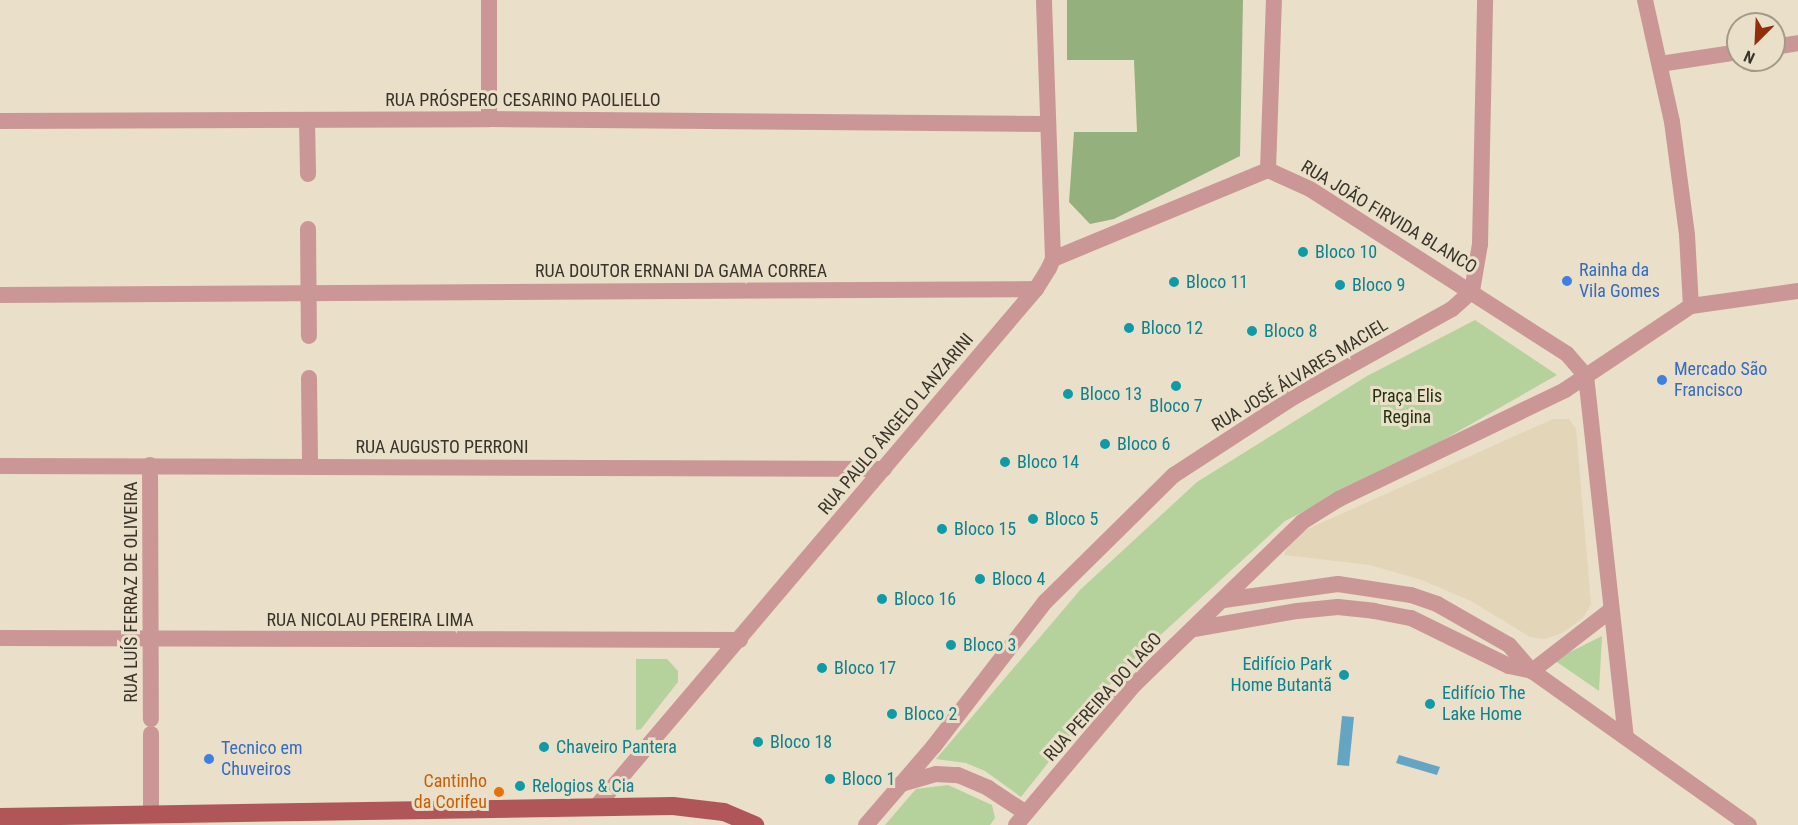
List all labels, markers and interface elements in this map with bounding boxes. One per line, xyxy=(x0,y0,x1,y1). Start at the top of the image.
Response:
north arrow xyxy=(1726,12,1786,72)
text: N xyxy=(1741,46,1758,68)
street label: RUA PRÓSPERO CESARINO PAOLIELLO xyxy=(385,89,661,111)
street label: RUA JOÃO FIRVIDA BLANCO xyxy=(1297,156,1481,278)
place label: Bloco 10 xyxy=(1315,241,1377,263)
marker: Bloco 10 xyxy=(1296,245,1310,259)
street label: RUA DOUTOR ERNANI DA GAMA CORREA xyxy=(535,260,827,282)
place label: Rainha da Vila Gomes xyxy=(1579,260,1660,302)
place label: Bloco 11 xyxy=(1186,271,1248,293)
place label: Bloco 9 xyxy=(1352,274,1405,296)
marker: Rainha da Vila Gomes xyxy=(1560,274,1574,288)
marker: Bloco 11 xyxy=(1167,275,1181,289)
marker: Bloco 9 xyxy=(1333,278,1347,292)
street label: RUA JOSÉ ÁLVARES MACIEL xyxy=(1208,314,1392,436)
place label: Bloco 12 xyxy=(1141,317,1203,339)
place label: Bloco 8 xyxy=(1264,320,1317,342)
marker: Bloco 12 xyxy=(1122,321,1136,335)
marker: Bloco 8 xyxy=(1245,324,1259,338)
street label: RUA PAULO ÂNGELO LANZARINI xyxy=(814,329,978,519)
place label: Mercado São Francisco xyxy=(1674,359,1767,401)
marker: Mercado São Francisco xyxy=(1655,373,1669,387)
marker: Bloco 7 xyxy=(1169,379,1183,393)
place label: Bloco 13 xyxy=(1080,383,1142,405)
park label: Praça Elis Regina xyxy=(1372,386,1442,428)
marker: Bloco 13 xyxy=(1061,387,1075,401)
place label: Bloco 7 xyxy=(1149,395,1203,417)
place label: Bloco 6 xyxy=(1117,433,1170,455)
street label: RUA AUGUSTO PERRONI xyxy=(356,436,528,458)
marker: Bloco 6 xyxy=(1098,437,1112,451)
place label: Bloco 14 xyxy=(1017,451,1079,473)
marker: Bloco 14 xyxy=(998,455,1012,469)
street label: RUA LUÍS FERRAZ DE OLIVEIRA xyxy=(120,481,142,703)
place label: Bloco 5 xyxy=(1045,508,1098,530)
marker: Bloco 5 xyxy=(1026,512,1040,526)
place label: Bloco 15 xyxy=(954,518,1016,540)
marker: Bloco 15 xyxy=(935,522,949,536)
place label: Bloco 4 xyxy=(992,568,1045,590)
marker: Bloco 4 xyxy=(973,572,987,586)
place label: Bloco 16 xyxy=(894,588,956,610)
marker: Bloco 16 xyxy=(875,592,889,606)
street label: RUA NICOLAU PEREIRA LIMA xyxy=(266,609,474,631)
street label: RUA PEREIRA DO LAGO xyxy=(1040,628,1166,766)
place label: Bloco 3 xyxy=(963,634,1016,656)
marker: Bloco 3 xyxy=(944,638,958,652)
place label: Edifício Park Home Butantã xyxy=(1231,654,1332,696)
place label: Bloco 17 xyxy=(834,657,896,679)
marker: Bloco 17 xyxy=(815,661,829,675)
marker: Edifício Park Home Butantã xyxy=(1337,668,1351,682)
place label: Edifício The Lake Home xyxy=(1442,683,1526,726)
marker: Edifício The Lake Home xyxy=(1423,697,1437,711)
place label: Bloco 2 xyxy=(904,703,957,725)
marker: Bloco 2 xyxy=(885,707,899,721)
place label: Bloco 18 xyxy=(770,731,832,753)
marker: Bloco 18 xyxy=(751,735,765,749)
place label: Chaveiro Pantera xyxy=(556,736,677,758)
place label: Tecnico em Chuveiros xyxy=(221,738,303,780)
marker: Chaveiro Pantera xyxy=(537,740,551,754)
marker: Tecnico em Chuveiros xyxy=(202,752,216,766)
place label: Bloco 1 xyxy=(842,768,895,790)
place label: Cantinho da Corifeu xyxy=(414,771,487,814)
marker: Bloco 1 xyxy=(823,772,837,786)
place label: Relogios & Cia xyxy=(532,775,634,797)
marker: Relogios & Cia xyxy=(513,779,527,793)
marker: Cantinho da Corifeu xyxy=(492,785,506,799)

